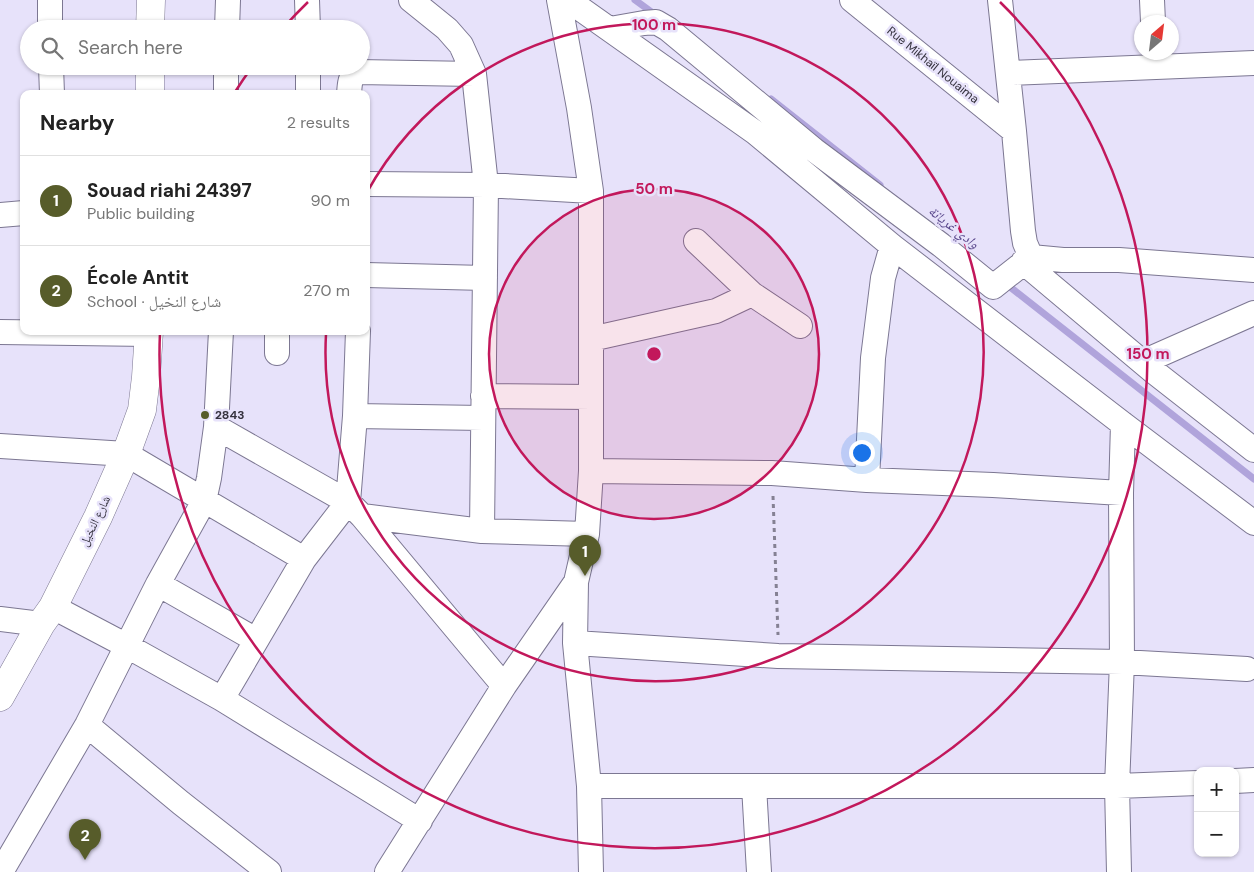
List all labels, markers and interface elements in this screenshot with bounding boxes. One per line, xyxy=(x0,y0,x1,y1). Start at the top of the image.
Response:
text: 100 m xyxy=(632,15,676,35)
north arrow xyxy=(1134,15,1179,60)
search box xyxy=(20,20,370,75)
street label: Rue Mikhaïl Nouaima xyxy=(884,23,982,107)
icon: search xyxy=(38,34,66,62)
text: Search here xyxy=(78,35,183,60)
text: Nearby xyxy=(40,109,114,137)
text: 2 results xyxy=(287,112,350,133)
text: Souad riahi 24397 xyxy=(87,178,252,203)
text: 50 m xyxy=(635,179,673,199)
text: 1 xyxy=(53,190,59,211)
text: 90 m xyxy=(310,190,350,211)
water label: وادي غريانة xyxy=(923,202,983,255)
text: Public building xyxy=(87,203,195,224)
text: École Antit xyxy=(87,265,189,290)
text: 2 xyxy=(51,280,61,301)
text: 270 m xyxy=(303,280,350,301)
text: School · شارع النخيل xyxy=(87,291,221,312)
text: 150 m xyxy=(1127,344,1170,364)
centre of rings xyxy=(645,345,663,363)
place label: 2843 xyxy=(215,407,244,423)
marker: 2843 xyxy=(199,409,211,421)
your location xyxy=(849,440,875,466)
street label: شارع النخيل xyxy=(76,493,114,549)
pin: 1 xyxy=(569,535,601,576)
map controls xyxy=(1194,767,1239,857)
button: + xyxy=(1194,767,1239,812)
button: − xyxy=(1194,812,1239,857)
pin: 2 xyxy=(69,819,101,860)

